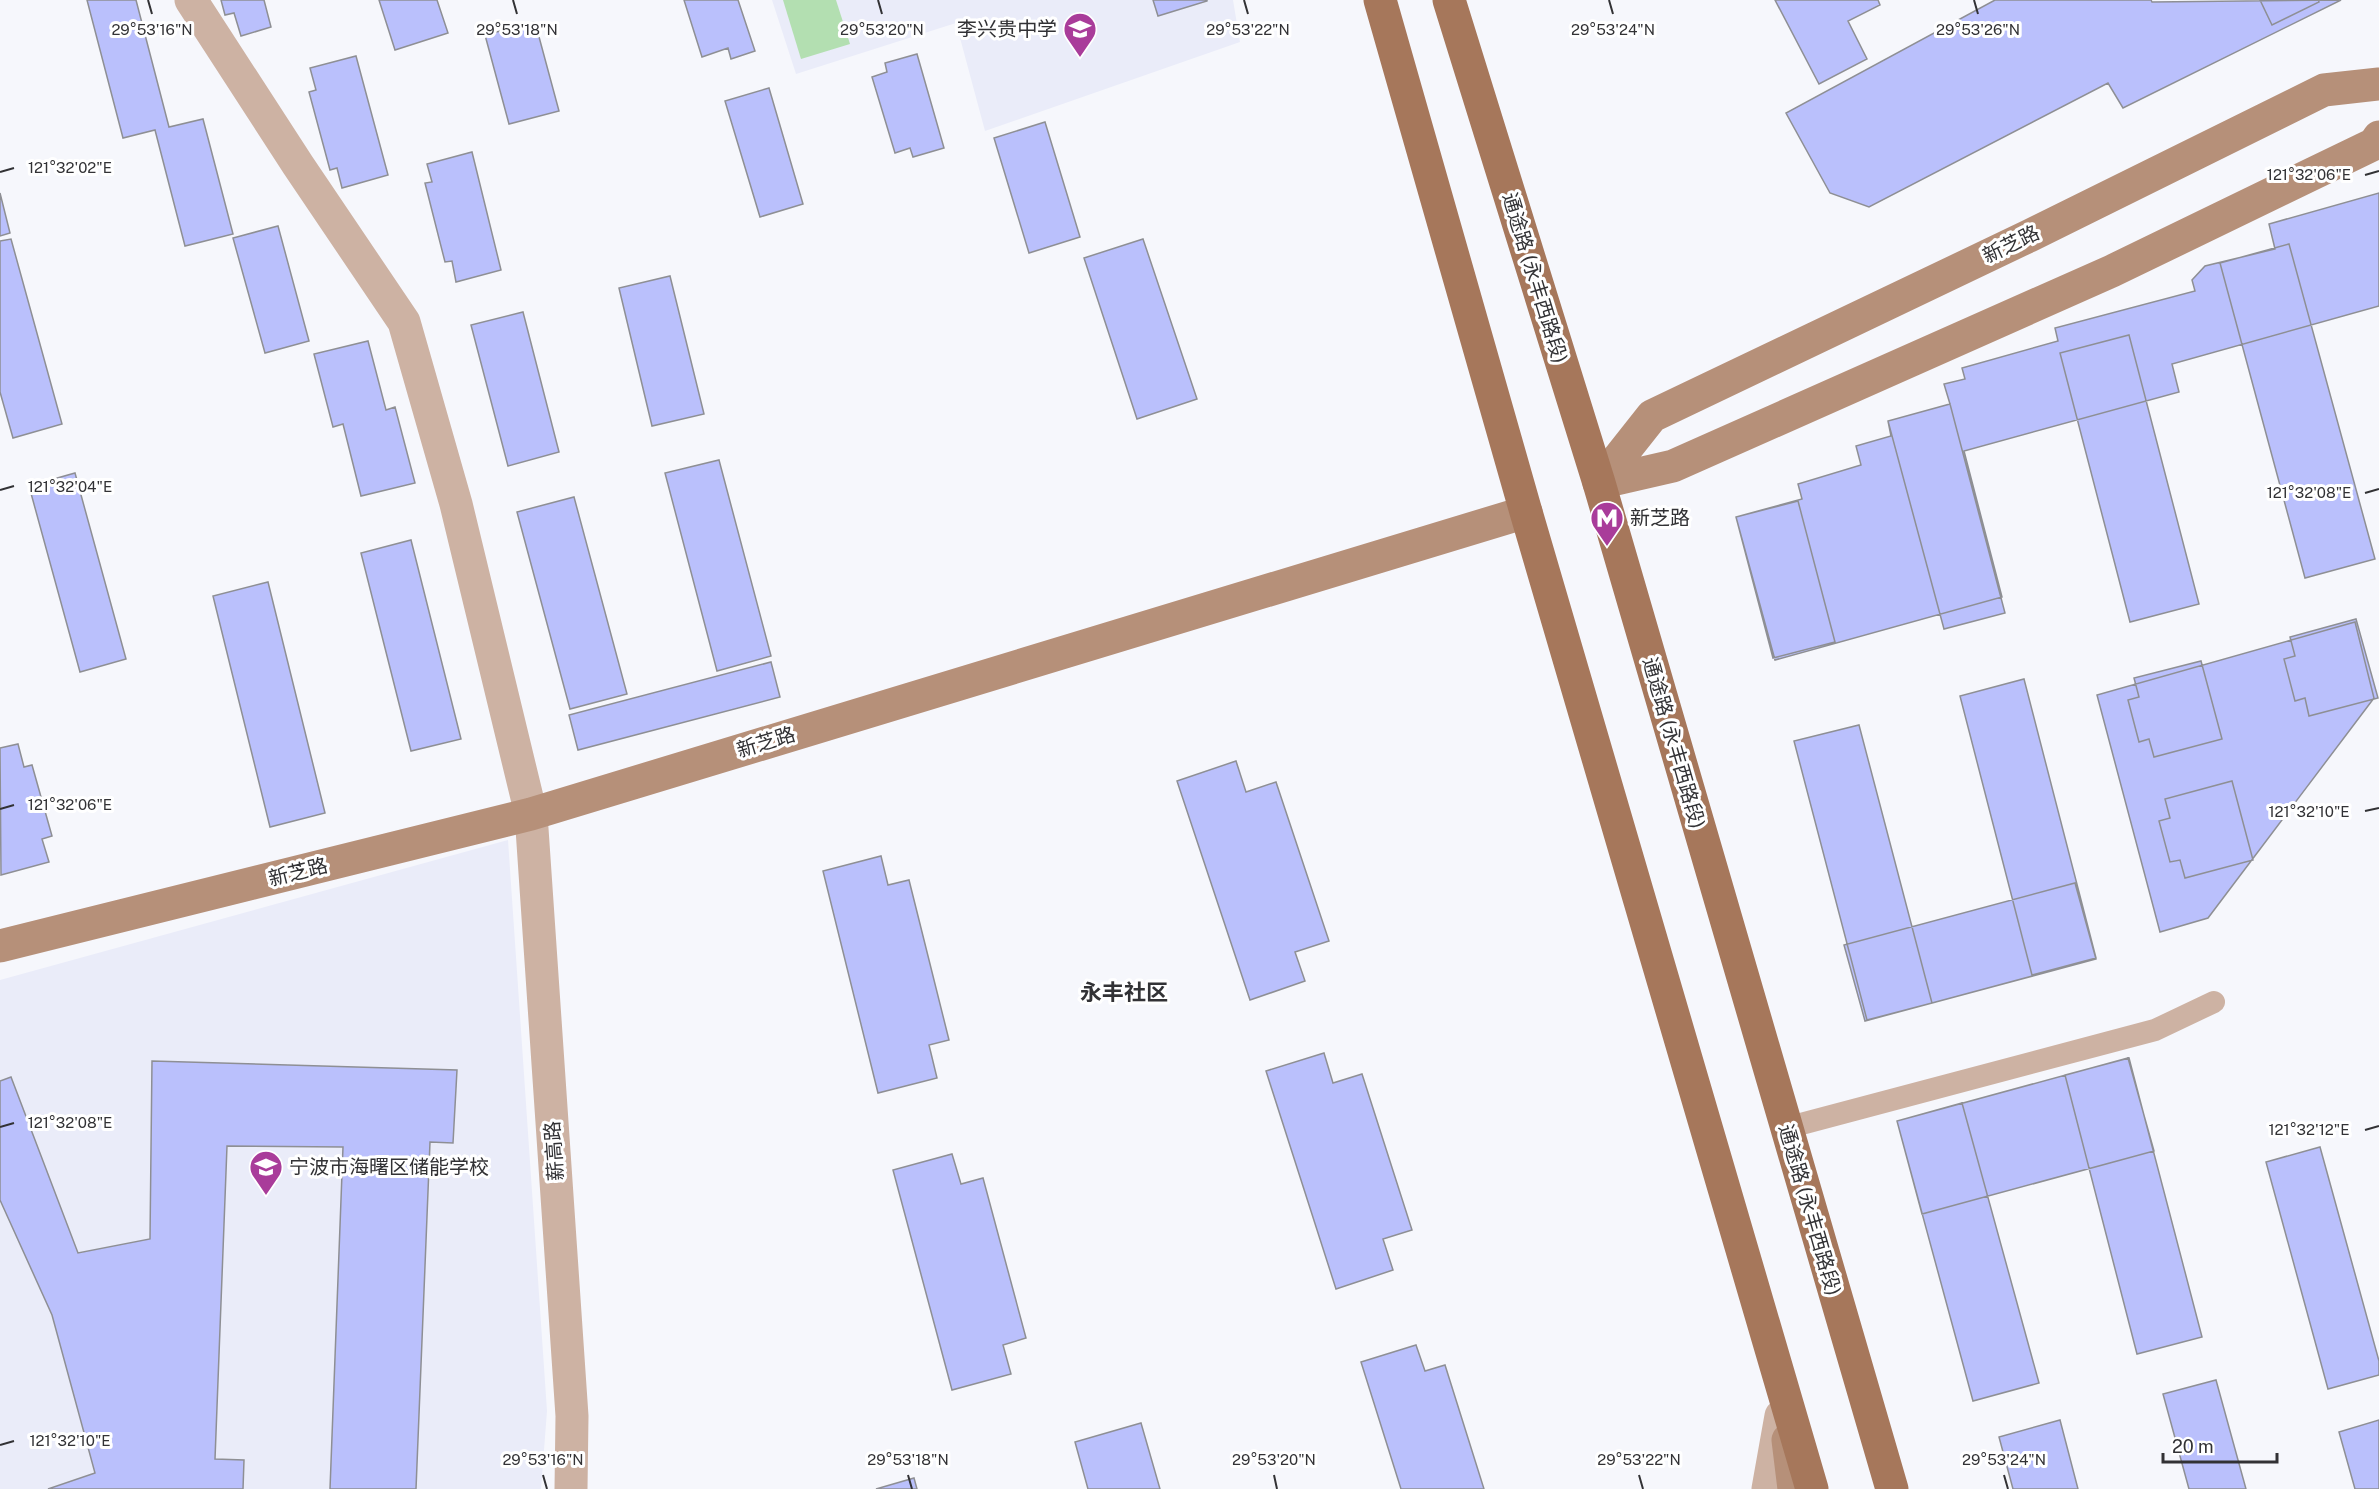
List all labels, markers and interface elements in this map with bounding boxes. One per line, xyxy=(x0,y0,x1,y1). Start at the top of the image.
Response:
school or university icon: 李兴贵中学 xyxy=(1062,11,1098,58)
place label: 李兴贵中学 xyxy=(957,17,1057,41)
text: 29°53'16"N xyxy=(111,21,193,38)
text: 29°53'18"N xyxy=(476,21,558,38)
text: 29°53'20"N xyxy=(840,21,924,38)
text: 29°53'22"N xyxy=(1206,21,1290,38)
text: 29°53'24"N xyxy=(1571,21,1655,38)
text: 29°53'26"N xyxy=(1936,21,2020,38)
text: 121°32'02"E xyxy=(28,159,112,176)
text: 121°32'06"E xyxy=(2267,166,2351,183)
street label: 通途路 (永丰西路段) xyxy=(1498,190,1572,366)
street label: 新芝路 xyxy=(1979,220,2043,268)
text: 121°32'04"E xyxy=(28,478,112,495)
text: 121°32'08"E xyxy=(2267,484,2351,501)
metro station icon: 新芝路 xyxy=(1589,500,1625,547)
place label: 新芝路 xyxy=(1630,506,1690,530)
street label: 通途路 (永丰西路段) xyxy=(1638,655,1710,831)
street label: 新芝路 xyxy=(734,722,798,762)
text: 121°32'06"E xyxy=(28,796,112,813)
text: 121°32'10"E xyxy=(2268,803,2350,820)
street label: 新芝路 xyxy=(266,853,330,891)
district label: 永丰社区 xyxy=(1080,979,1168,1005)
text: 121°32'08"E xyxy=(28,1114,112,1131)
street label: 薪高路 xyxy=(540,1120,568,1182)
text: 121°32'12"E xyxy=(2269,1121,2349,1138)
street label: 通途路 (永丰西路段) xyxy=(1774,1122,1846,1298)
school or university icon: 宁波市海曙区储能学校 xyxy=(248,1149,284,1196)
place label: 宁波市海曙区储能学校 xyxy=(289,1155,489,1179)
scale bar xyxy=(2163,1426,2277,1464)
text: 121°32'10"E xyxy=(29,1432,111,1449)
text: 20 m xyxy=(2172,1436,2214,1457)
text: 29°53'16"N xyxy=(502,1451,584,1468)
text: 29°53'18"N xyxy=(867,1451,949,1468)
text: 29°53'20"N xyxy=(1232,1451,1316,1468)
text: 29°53'22"N xyxy=(1597,1451,1681,1468)
text: 29°53'24"N xyxy=(1962,1451,2046,1468)

